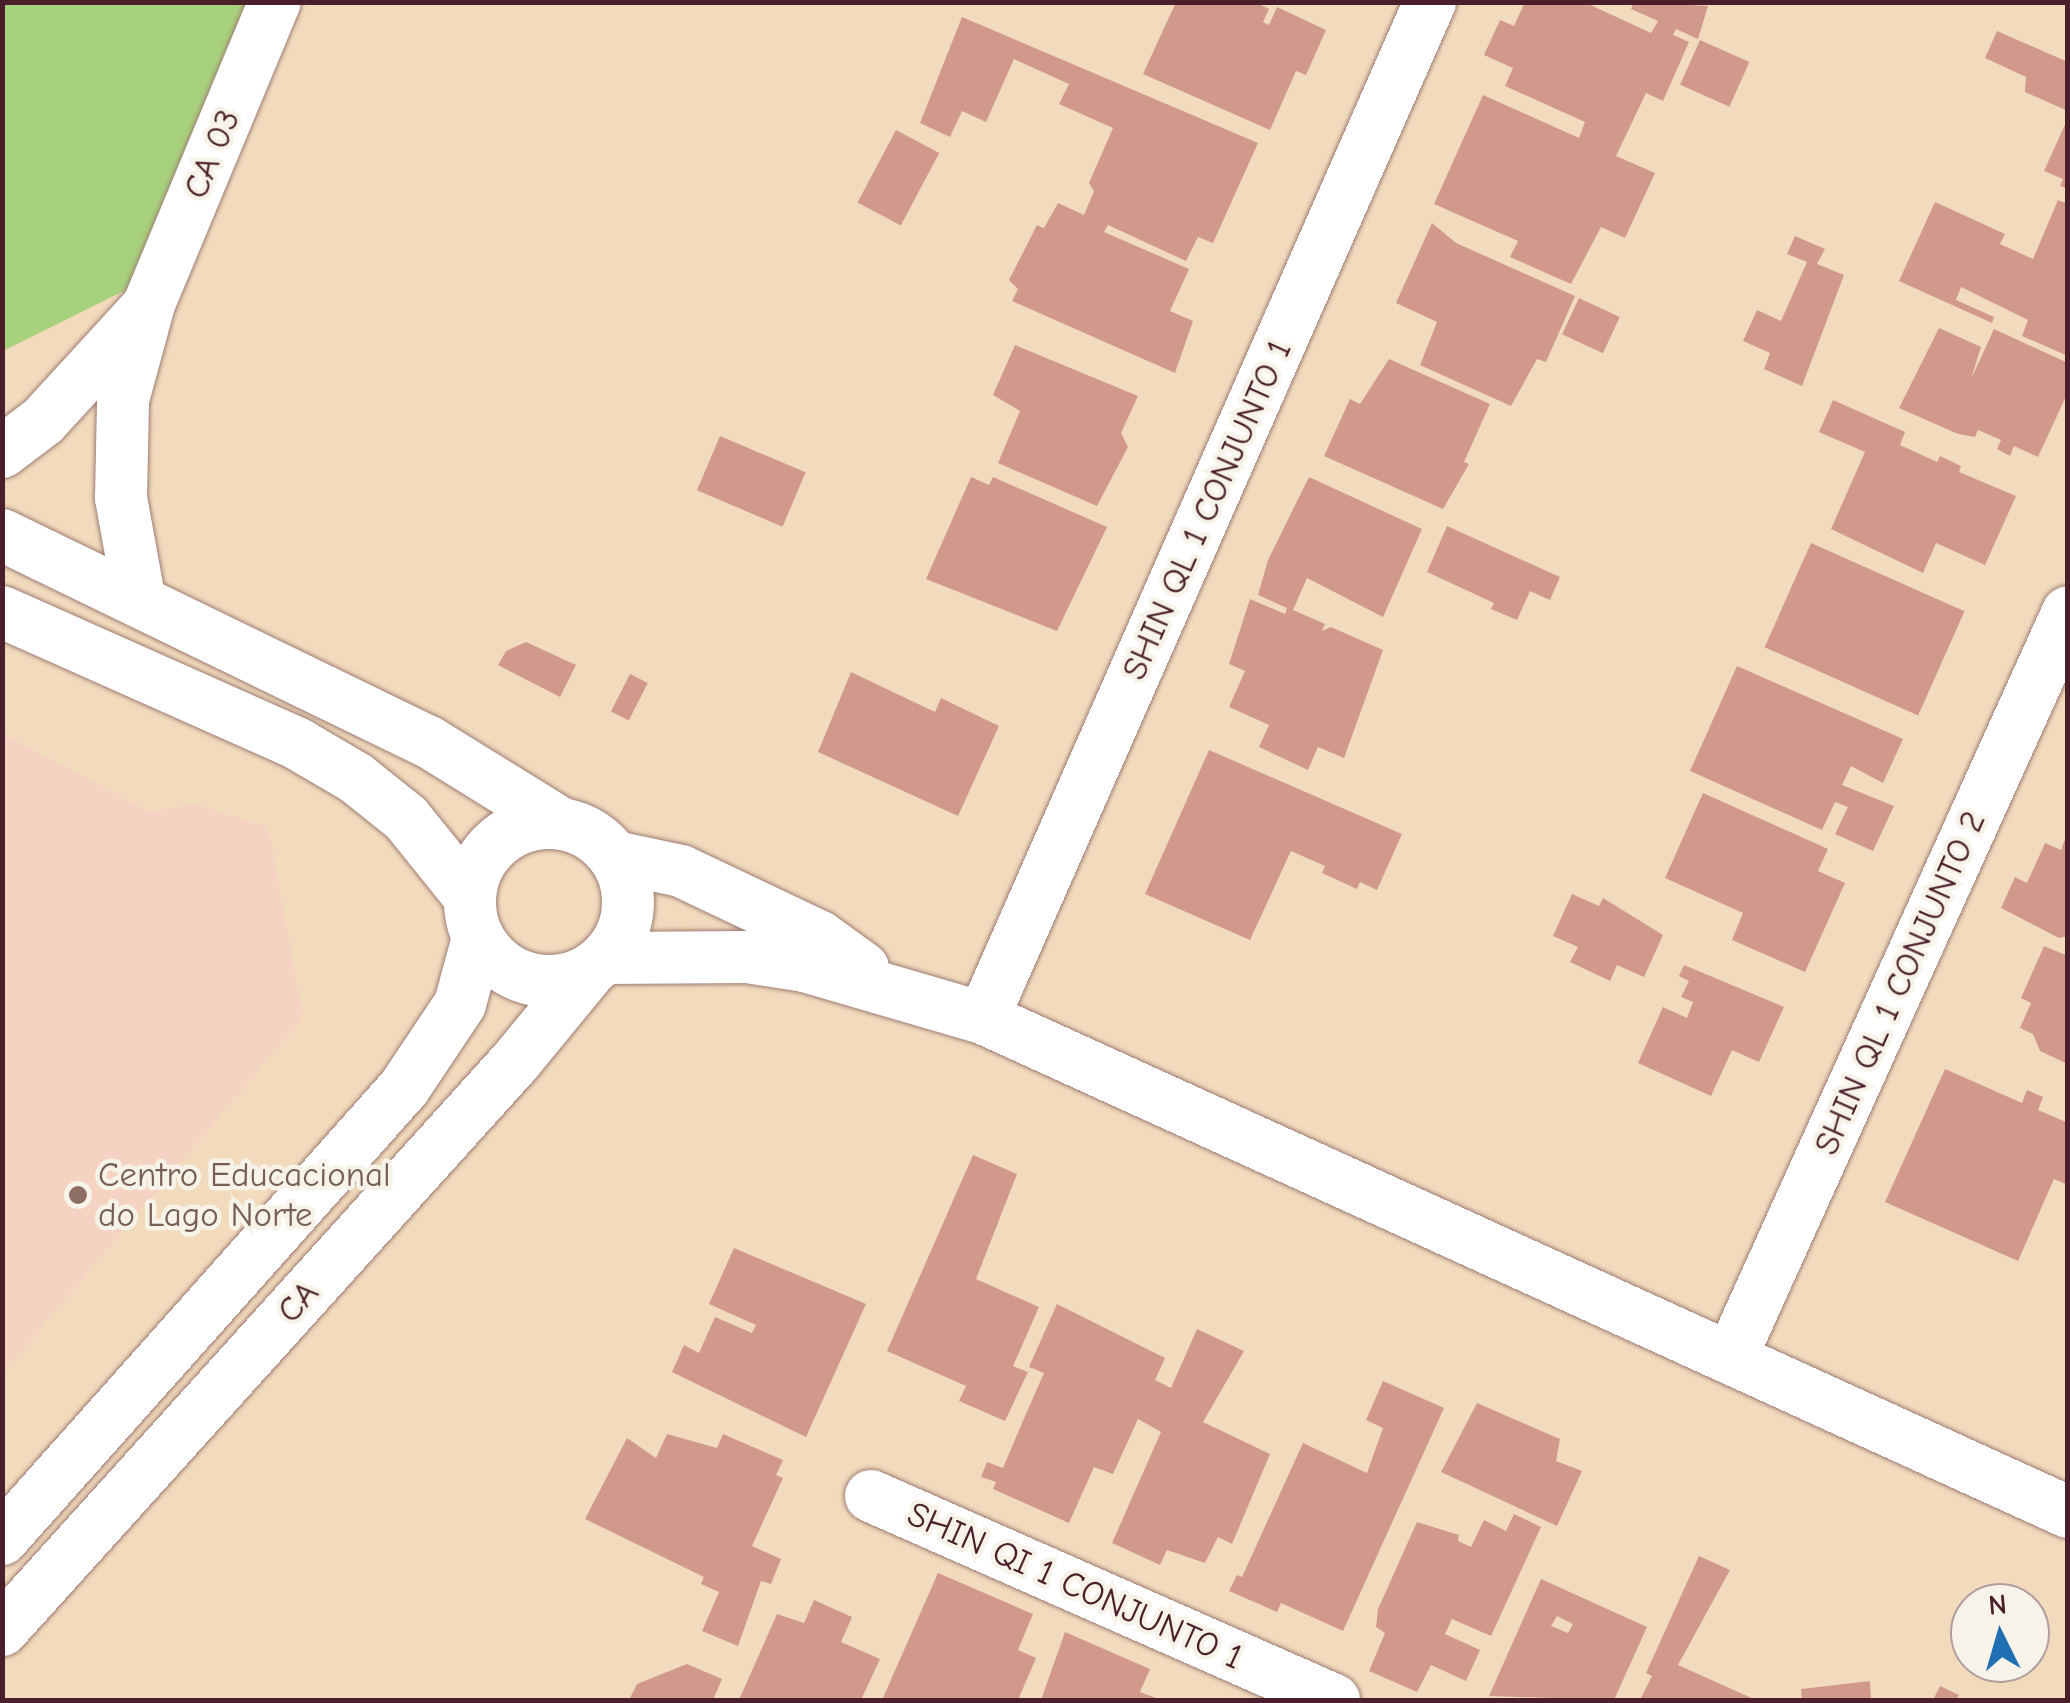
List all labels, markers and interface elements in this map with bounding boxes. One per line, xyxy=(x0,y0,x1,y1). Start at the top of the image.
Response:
street label: CA 03 xyxy=(175,103,249,205)
street label: SHIN QL 1 CONJUNTO 1 xyxy=(1113,334,1301,686)
street label: SHIN QL 1 CONJUNTO 2 xyxy=(1805,805,1995,1161)
place label: Centro Educacional do Lago Norte xyxy=(98,1154,391,1236)
marker: Centro Educacional do Lago Norte xyxy=(67,1184,89,1206)
street label: CA xyxy=(268,1272,328,1332)
street label: SHIN QI 1 CONJUNTO 1 xyxy=(901,1493,1249,1679)
north arrow xyxy=(1950,1583,2050,1683)
text: N xyxy=(1987,1588,2008,1622)

